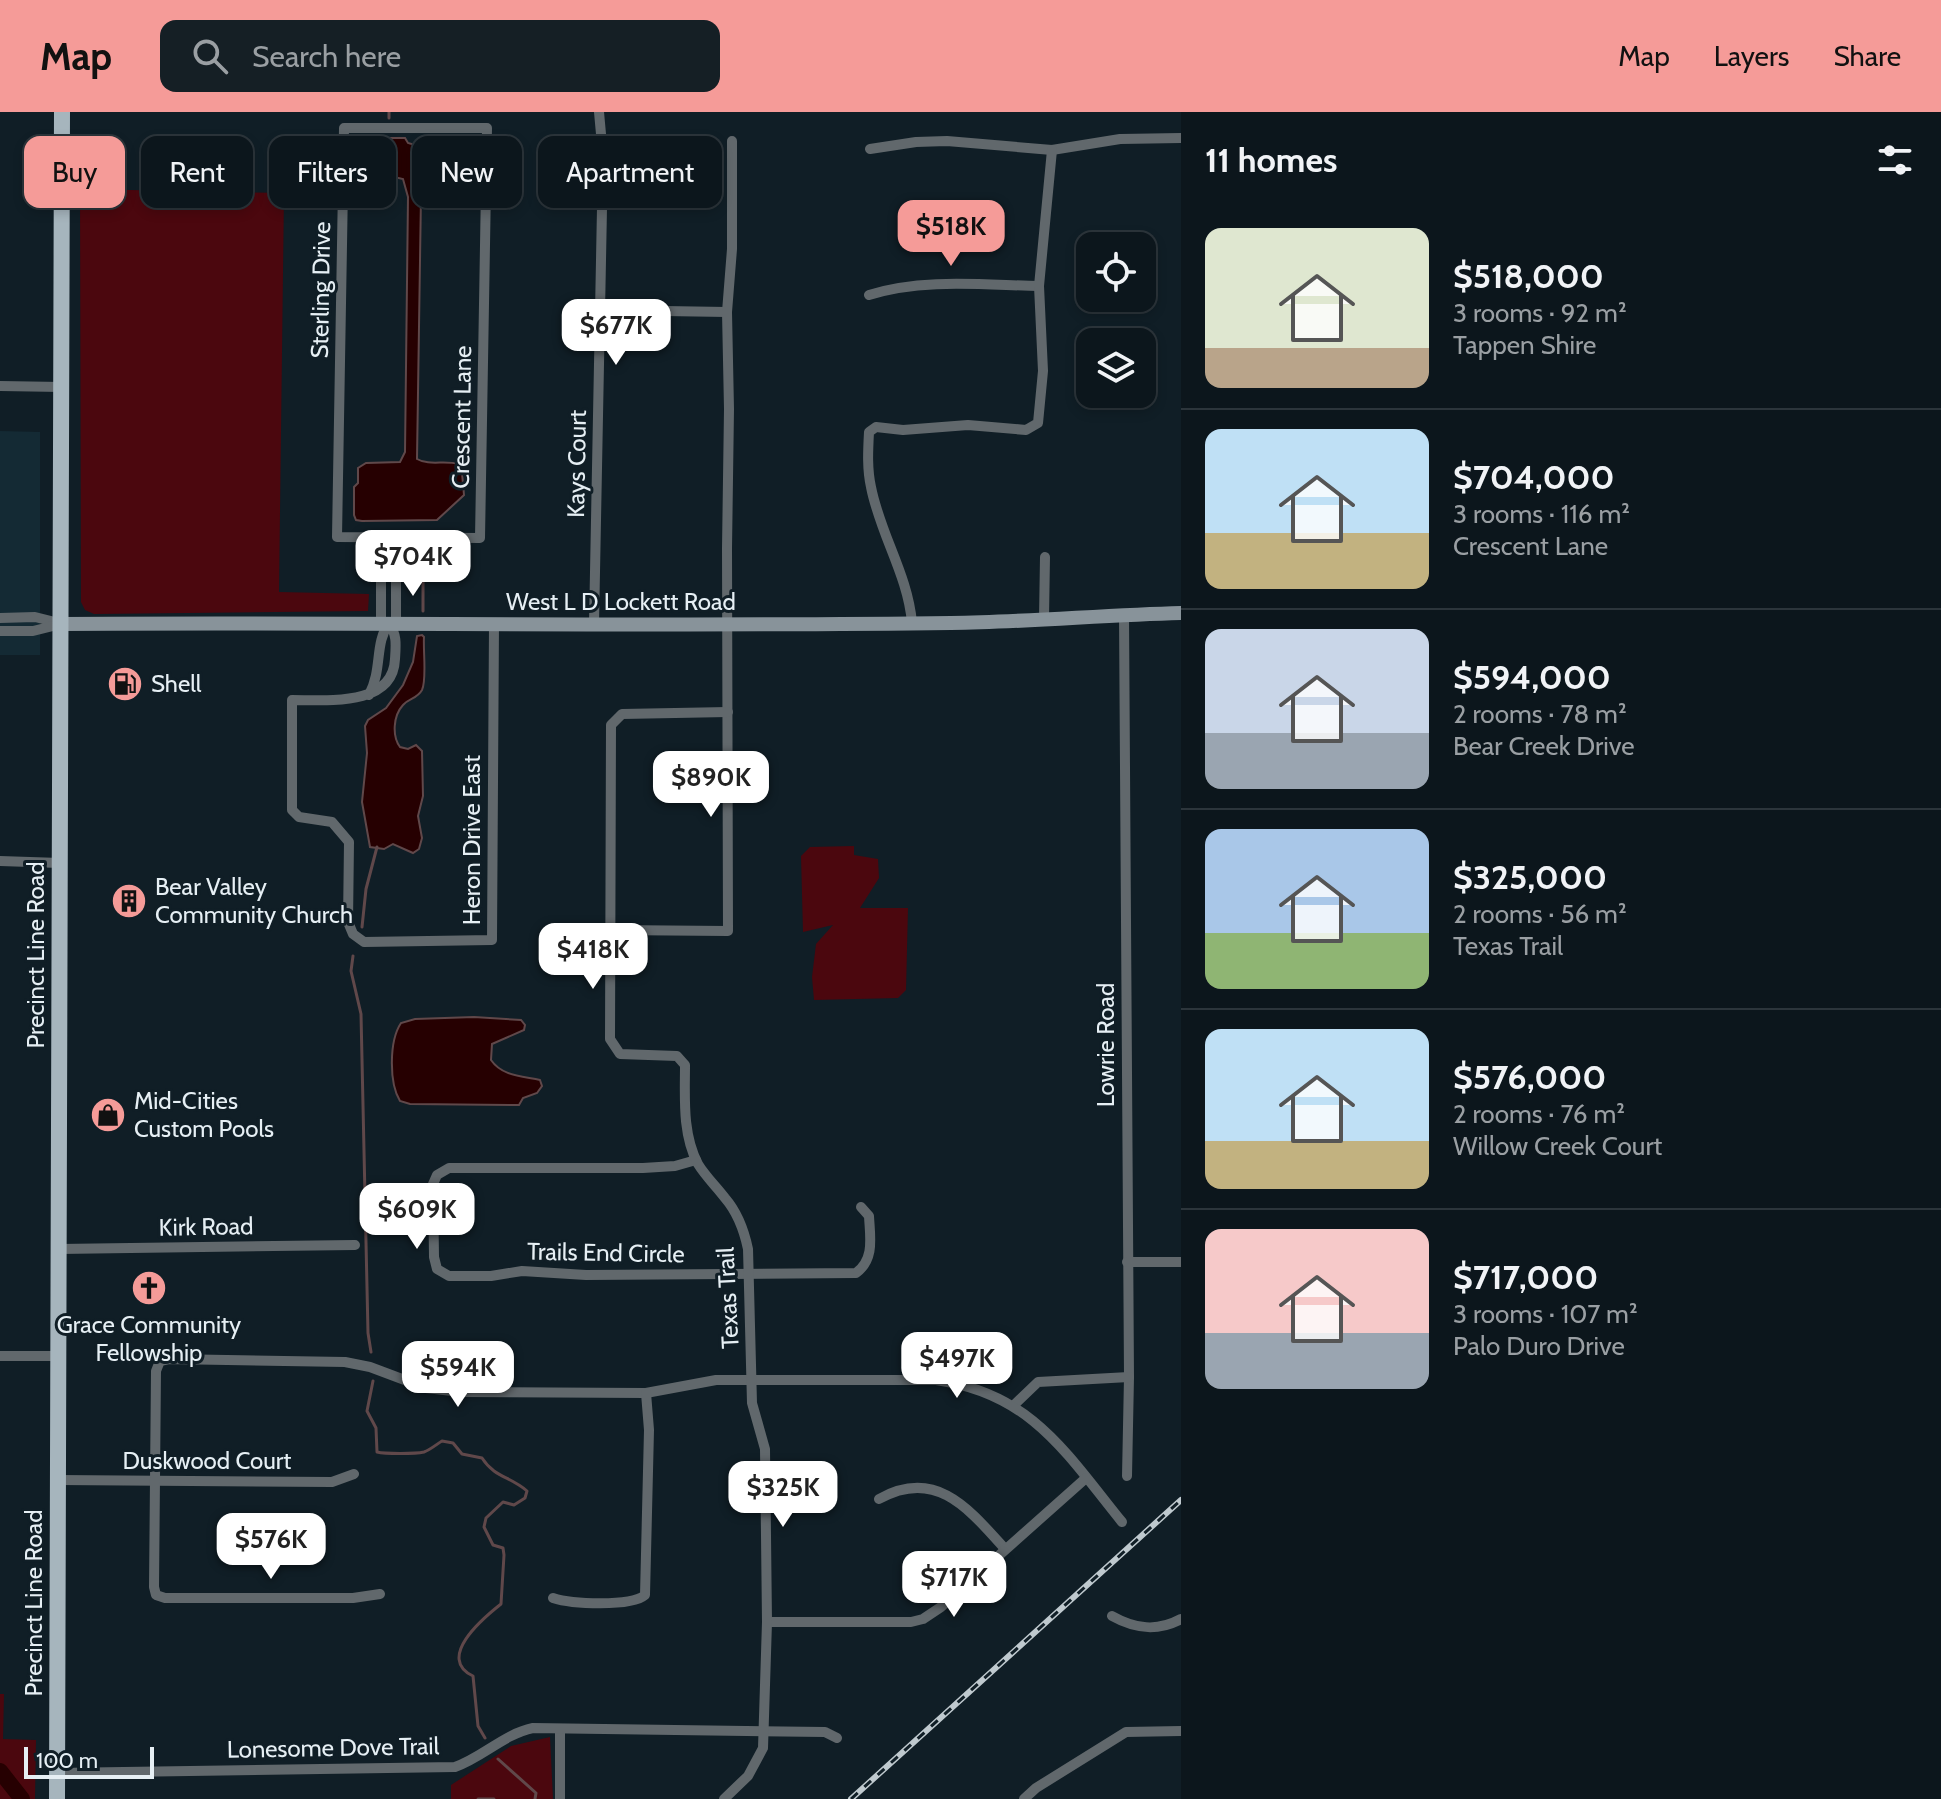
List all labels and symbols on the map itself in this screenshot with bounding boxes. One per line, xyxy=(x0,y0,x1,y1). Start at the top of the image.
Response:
pin: $518K xyxy=(895,200,1007,268)
street label: Sterling Drive xyxy=(305,221,336,359)
pin: $677K xyxy=(560,299,672,367)
street label: Crescent Lane xyxy=(446,345,477,489)
street label: Kays Court xyxy=(561,410,592,518)
pin: $704K xyxy=(357,530,469,598)
street label: West L D Lockett Road xyxy=(506,587,736,616)
fuel station icon: Shell xyxy=(106,665,144,703)
place label: Shell xyxy=(151,669,202,698)
pin: $890K xyxy=(655,751,767,819)
street label: Heron Drive East xyxy=(457,755,486,925)
street label: Precinct Line Road xyxy=(21,861,50,1049)
place label: Bear Valley Community Church xyxy=(155,872,353,929)
building icon: Bear Valley Community Church xyxy=(110,882,148,920)
pin: $418K xyxy=(537,923,649,991)
street label: Lowrie Road xyxy=(1091,983,1120,1107)
place label: Mid-Cities Custom Pools xyxy=(134,1086,274,1143)
shop icon: Mid-Cities Custom Pools xyxy=(89,1096,127,1134)
pin: $609K xyxy=(361,1183,473,1251)
street label: Kirk Road xyxy=(158,1211,254,1242)
street label: Trails End Circle xyxy=(527,1237,685,1268)
street label: Texas Trail xyxy=(710,1246,745,1350)
church icon: Grace Community Fellowship xyxy=(130,1269,168,1307)
place label: Grace Community Fellowship xyxy=(57,1310,241,1367)
pin: $497K xyxy=(901,1332,1013,1400)
pin: $594K xyxy=(402,1341,514,1409)
street label: Duskwood Court xyxy=(123,1446,291,1475)
pin: $325K xyxy=(727,1461,839,1529)
street label: Precinct Line Road xyxy=(19,1509,48,1697)
pin: $576K xyxy=(215,1513,327,1581)
pin: $717K xyxy=(898,1551,1010,1619)
street label: Lonesome Dove Trail xyxy=(227,1731,440,1764)
scale bar xyxy=(24,1743,154,1779)

